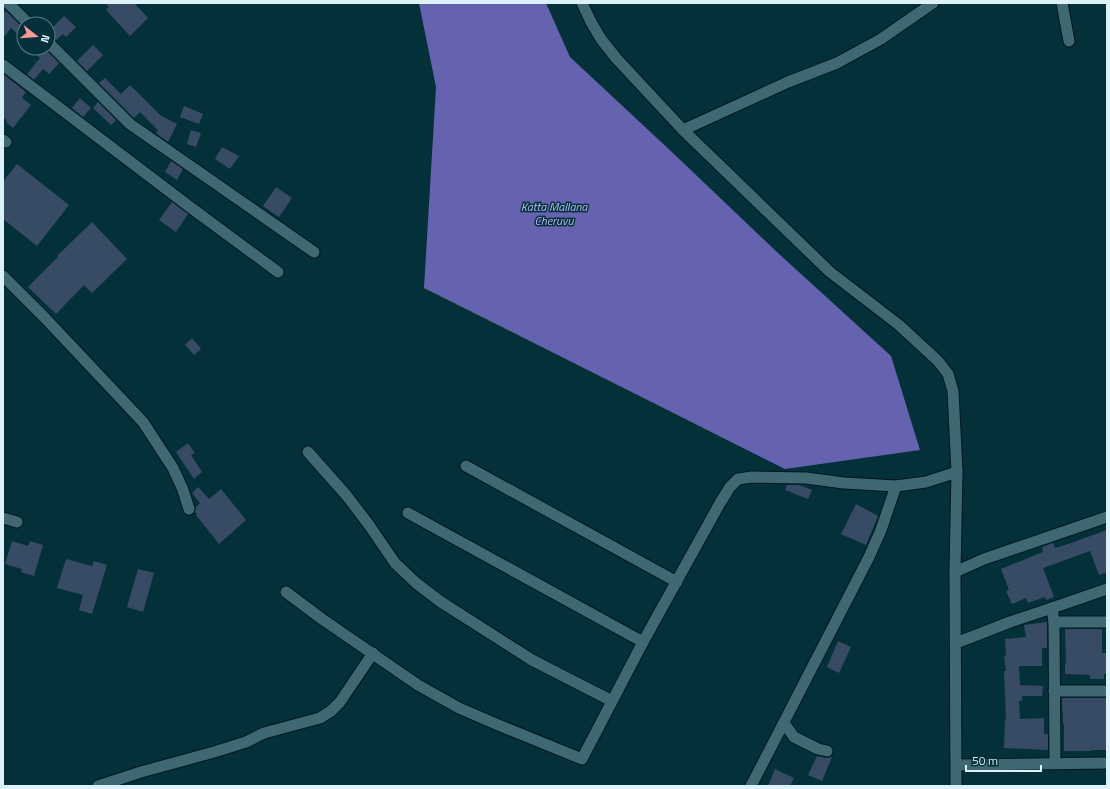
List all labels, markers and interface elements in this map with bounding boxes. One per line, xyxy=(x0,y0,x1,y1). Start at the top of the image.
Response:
north arrow xyxy=(16,16,56,56)
text: N xyxy=(37,33,54,45)
water label: Katta Mallana Cheruvu xyxy=(521,197,588,230)
scale bar xyxy=(966,747,1041,773)
text: 50 m xyxy=(972,751,998,770)

